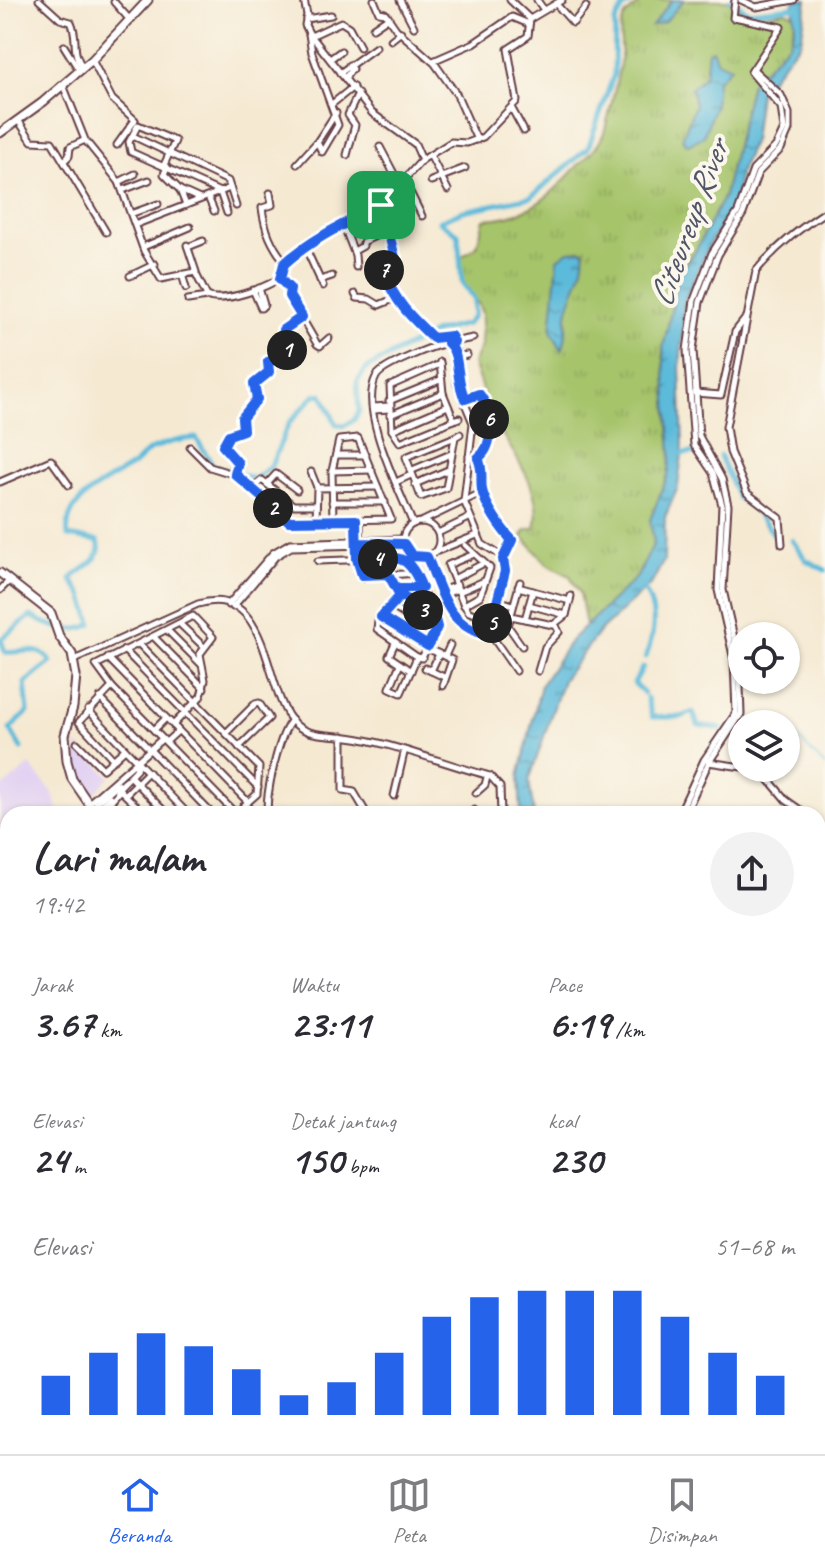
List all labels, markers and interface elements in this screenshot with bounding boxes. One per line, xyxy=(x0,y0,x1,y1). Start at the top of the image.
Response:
water label: Citeureup River xyxy=(639,130,740,312)
pin xyxy=(347,171,415,239)
icon: arrive xyxy=(359,183,403,227)
pin: 7 xyxy=(364,250,404,290)
text: 7 xyxy=(379,256,389,284)
pin: 1 xyxy=(267,330,307,370)
text: 1 xyxy=(282,336,292,364)
pin: 6 xyxy=(469,399,509,439)
text: 6 xyxy=(484,405,494,433)
pin: 2 xyxy=(253,488,293,528)
text: 2 xyxy=(268,494,278,522)
pin: 4 xyxy=(358,539,398,579)
text: 4 xyxy=(373,545,383,573)
pin: 3 xyxy=(403,590,443,630)
text: 3 xyxy=(418,596,428,624)
pin: 5 xyxy=(472,603,512,643)
text: 5 xyxy=(487,609,497,637)
map controls xyxy=(728,622,800,782)
button: locate xyxy=(728,622,800,694)
button: layers xyxy=(728,710,800,782)
text: Lari malam xyxy=(32,830,203,885)
button: share xyxy=(710,832,794,916)
text: 19:42 xyxy=(32,888,84,921)
text: Jarak xyxy=(32,971,73,999)
text: Waktu xyxy=(290,971,339,999)
text: Pace xyxy=(548,971,582,999)
text: 3.67 xyxy=(32,999,95,1049)
text: 23:11 xyxy=(290,999,370,1049)
text: 6:19 xyxy=(548,999,610,1049)
text: km xyxy=(95,1016,121,1044)
text: /km xyxy=(610,1016,644,1044)
text: Elevasi xyxy=(32,1107,82,1135)
text: Detak jantung xyxy=(290,1107,396,1135)
text: kcal xyxy=(548,1107,577,1135)
text: 24 xyxy=(32,1135,68,1185)
text: 150 xyxy=(290,1135,343,1185)
text: 230 xyxy=(548,1135,602,1185)
text: m xyxy=(68,1152,86,1180)
text: bpm xyxy=(343,1152,379,1180)
text: Elevasi xyxy=(32,1230,91,1263)
text: 51–68 m xyxy=(715,1230,794,1263)
tab: Beranda xyxy=(108,1473,171,1549)
tab: Peta xyxy=(387,1473,431,1549)
tab: Disimpan xyxy=(647,1473,717,1549)

